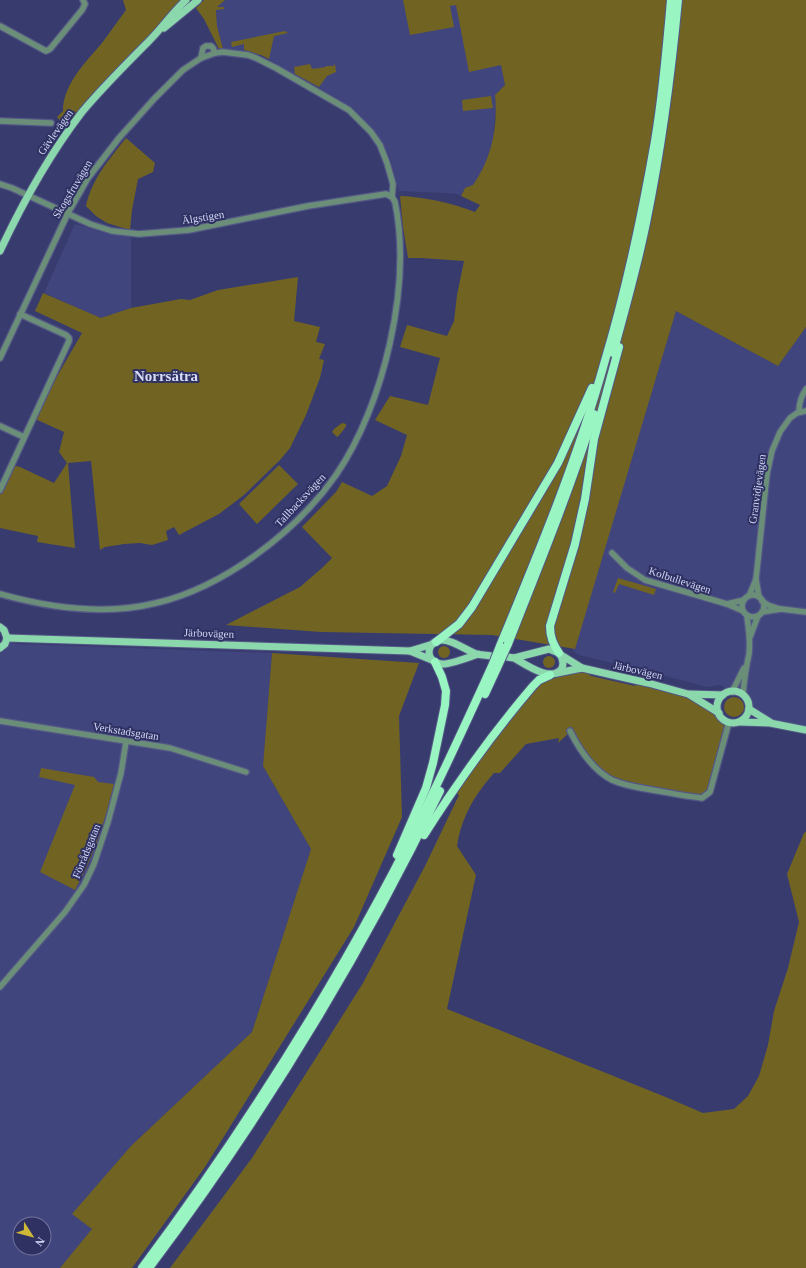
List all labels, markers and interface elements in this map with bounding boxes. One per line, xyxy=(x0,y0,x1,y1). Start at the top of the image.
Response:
street label: Gävlevägen xyxy=(35,107,75,157)
street label: Skogsfruvägen xyxy=(50,157,94,220)
street label: Älgstigen xyxy=(181,208,226,226)
district label: Norrsätra xyxy=(134,368,199,384)
street label: Granvidjevägen xyxy=(746,453,768,525)
street label: Tallbacksvägen xyxy=(272,471,328,529)
street label: Kolbullevägen xyxy=(647,564,713,596)
street label: Järbovägen xyxy=(184,626,235,640)
street label: Järbovägen xyxy=(612,659,664,682)
street label: Verkstadsgatan xyxy=(92,720,160,742)
street label: Förrådsgatan xyxy=(70,822,103,880)
north arrow xyxy=(12,1216,52,1256)
text: N xyxy=(33,1235,47,1249)

